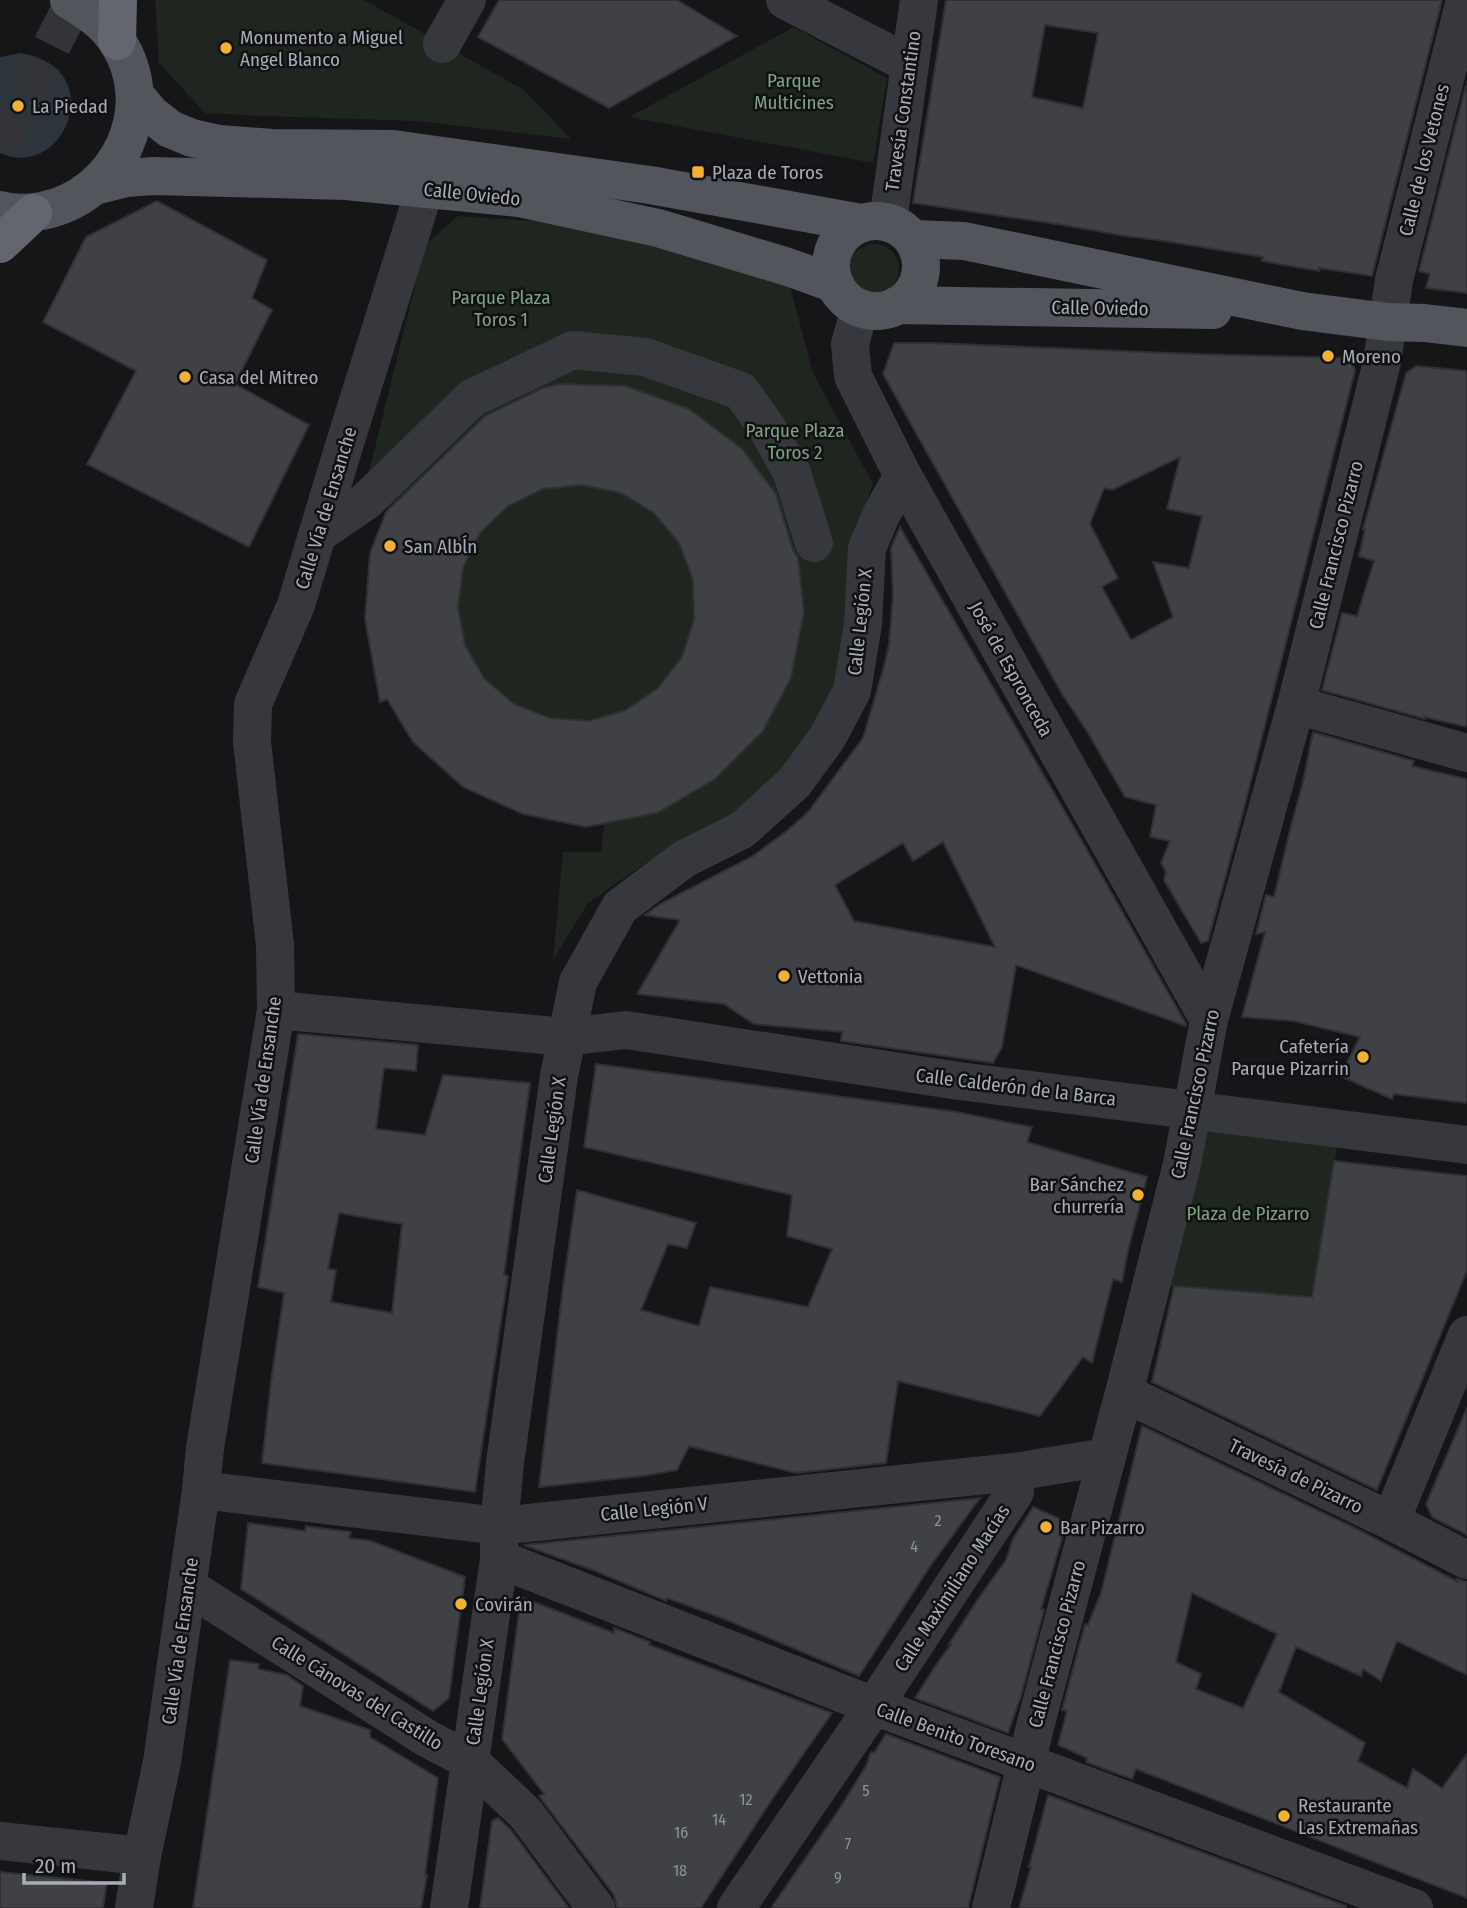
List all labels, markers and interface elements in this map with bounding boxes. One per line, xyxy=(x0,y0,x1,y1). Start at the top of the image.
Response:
place label: Monumento a Miguel Angel Blanco xyxy=(240,26,403,71)
street label: Travesía Constantino xyxy=(880,29,926,193)
marker: Monumento a Miguel Angel Blanco xyxy=(218,40,234,56)
park label: Parque Multicines xyxy=(754,69,834,114)
street label: Calle de los Vetones xyxy=(1394,82,1454,238)
place label: La Piedad xyxy=(32,95,108,118)
marker: La Piedad xyxy=(10,98,26,114)
place label: Plaza de Toros xyxy=(712,161,823,184)
marker: Plaza de Toros xyxy=(690,164,706,180)
street label: Calle Oviedo xyxy=(423,177,521,211)
park label: Parque Plaza Toros 1 xyxy=(452,286,550,331)
street label: Calle Oviedo xyxy=(1051,296,1149,320)
place label: Moreno xyxy=(1342,345,1401,368)
marker: Moreno xyxy=(1320,348,1336,364)
place label: Casa del Mitreo xyxy=(199,366,318,389)
marker: Casa del Mitreo xyxy=(177,369,193,385)
park label: Parque Plaza Toros 2 xyxy=(746,419,844,464)
street label: Calle Vía de Ensanche xyxy=(290,424,362,592)
street label: Calle Francisco Pizarro xyxy=(1304,458,1368,632)
place label: San Albĺn xyxy=(404,534,477,558)
marker: San Albĺn xyxy=(382,538,398,554)
street label: Calle Legión X xyxy=(843,567,877,677)
street label: José de Espronceda xyxy=(964,597,1058,741)
place label: Vettonia xyxy=(798,965,863,988)
marker: Vettonia xyxy=(776,968,792,984)
street label: Calle Vía de Ensanche xyxy=(240,995,286,1165)
street label: Calle Francisco Pizarro xyxy=(1166,1007,1224,1181)
place label: Cafetería Parque Pizarrin xyxy=(1231,1035,1349,1080)
marker: Cafetería Parque Pizarrin xyxy=(1355,1049,1371,1065)
street label: Calle Calderón de la Barca xyxy=(914,1063,1118,1111)
street label: Calle Legión X xyxy=(533,1075,571,1185)
place label: Bar Sánchez churrería xyxy=(1030,1173,1124,1218)
marker: Bar Sánchez churrería xyxy=(1130,1187,1146,1203)
park label: Plaza de Pizarro xyxy=(1186,1202,1310,1225)
street label: Travesía de Pizarro xyxy=(1225,1434,1367,1518)
street label: Calle Legión V xyxy=(599,1492,709,1526)
street label: Calle Maximiliano Macías xyxy=(889,1500,1015,1676)
house number: 2 xyxy=(934,1511,942,1530)
place label: Bar Pizarro xyxy=(1060,1516,1145,1539)
marker: Bar Pizarro xyxy=(1038,1519,1054,1535)
house number: 4 xyxy=(910,1537,918,1556)
street label: Calle Vía de Ensanche xyxy=(157,1556,203,1726)
street label: Calle Francisco Pizarro xyxy=(1024,1558,1090,1730)
place label: Covirán xyxy=(475,1593,533,1616)
marker: Covirán xyxy=(453,1596,469,1612)
street label: Calle Cánovas del Castillo xyxy=(267,1631,447,1755)
street label: Calle Legión X xyxy=(461,1637,499,1747)
street label: Calle Benito Toresano xyxy=(873,1697,1039,1777)
house number: 5 xyxy=(862,1781,870,1800)
house number: 12 xyxy=(739,1790,753,1809)
place label: Restaurante Las Extremañas xyxy=(1298,1794,1418,1839)
marker: Restaurante Las Extremañas xyxy=(1276,1808,1292,1824)
house number: 14 xyxy=(712,1810,726,1829)
house number: 16 xyxy=(674,1823,688,1842)
house number: 7 xyxy=(845,1834,852,1853)
scale bar xyxy=(24,1842,124,1886)
text: 20 m xyxy=(35,1853,76,1879)
house number: 18 xyxy=(673,1861,687,1880)
house number: 9 xyxy=(834,1868,842,1887)

